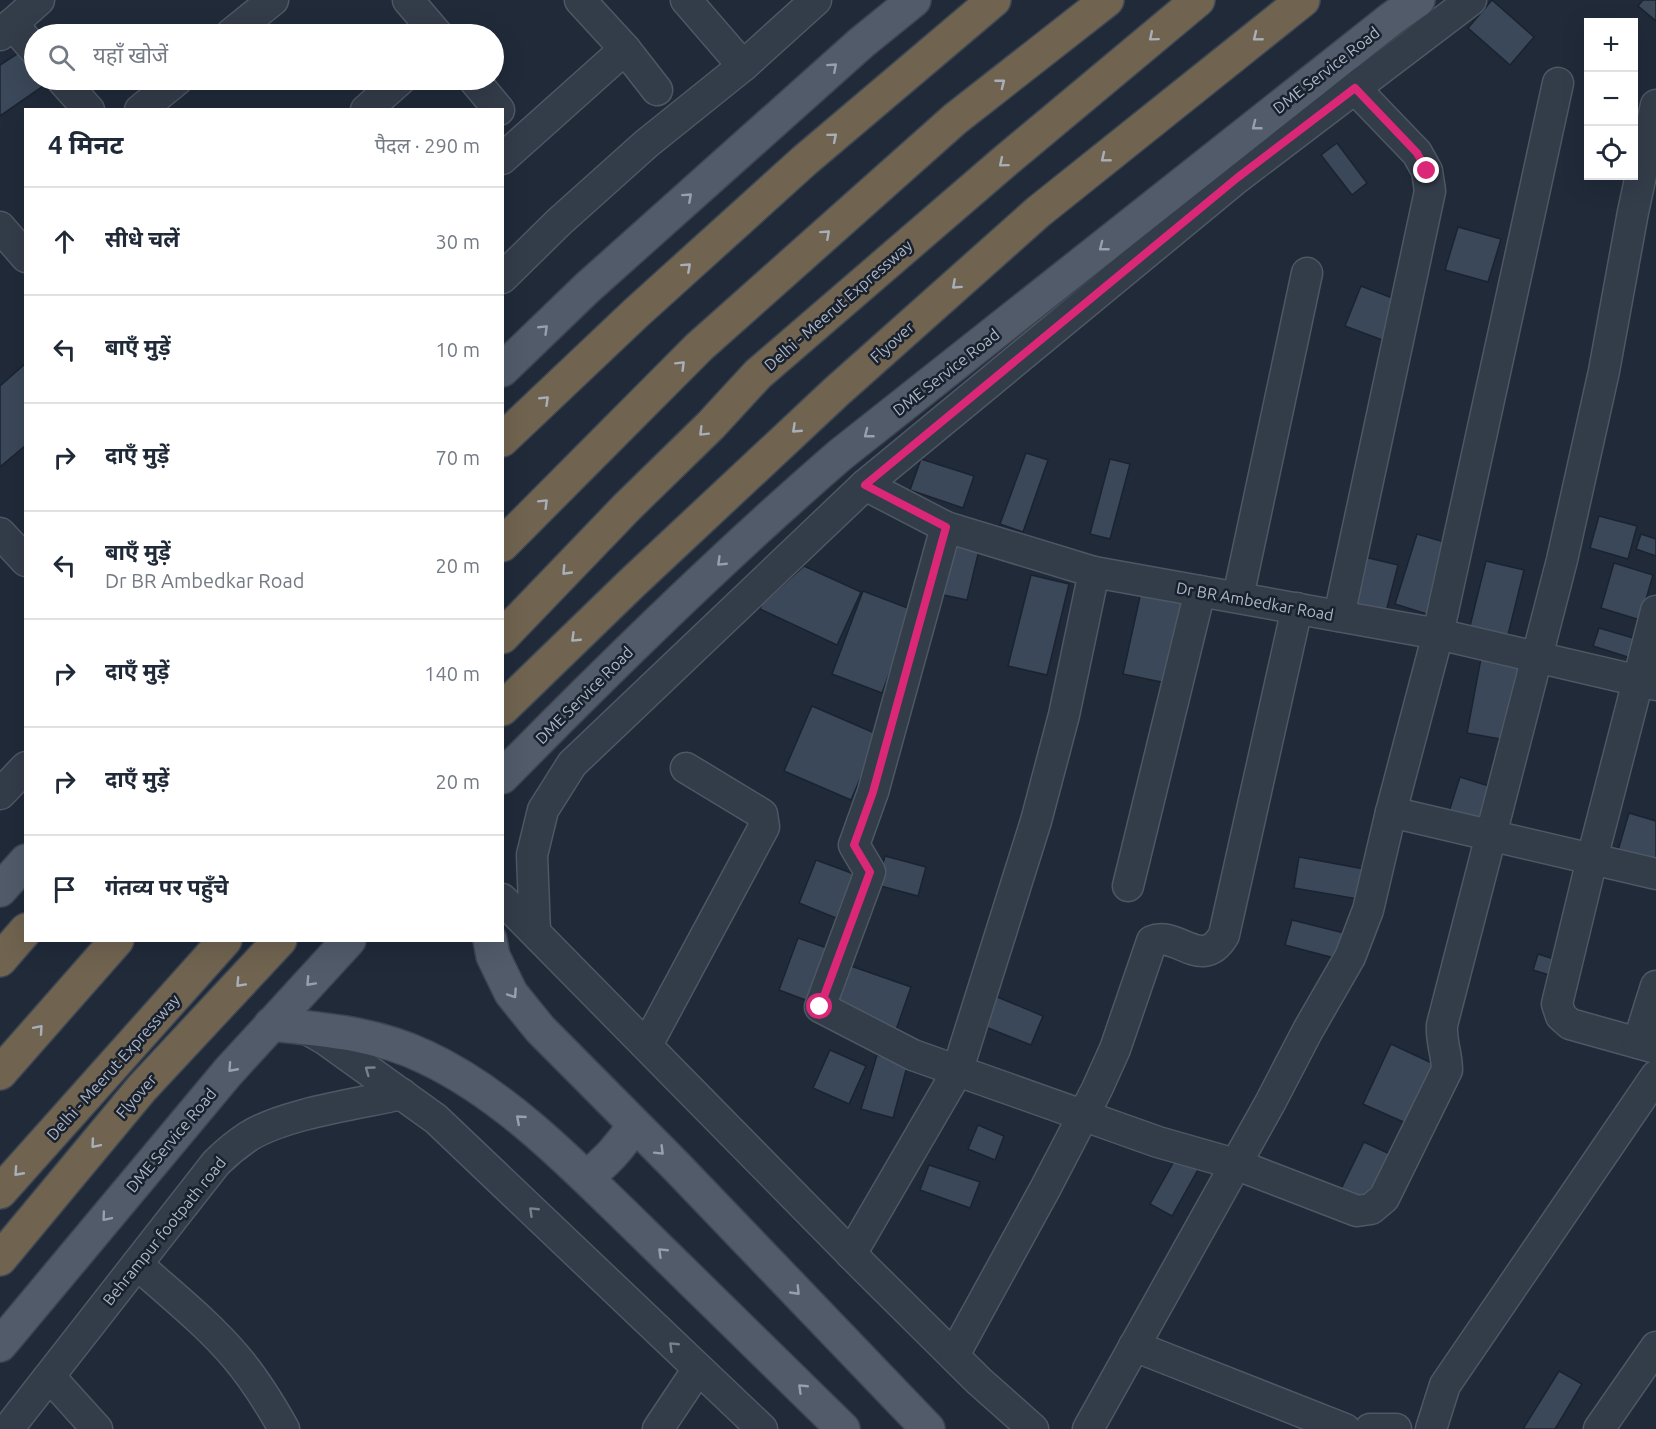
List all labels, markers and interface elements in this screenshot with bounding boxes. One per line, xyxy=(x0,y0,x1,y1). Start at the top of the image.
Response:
map controls xyxy=(1584,18,1638,180)
button: + xyxy=(1584,18,1638,72)
street label: DME Service Road xyxy=(1269,23,1383,117)
search box xyxy=(24,24,504,90)
one-way arrow xyxy=(1253,29,1264,40)
one-way arrow xyxy=(1149,30,1160,41)
icon: search xyxy=(45,41,78,74)
text: यहाँ खोजें xyxy=(93,42,168,67)
one-way arrow xyxy=(827,63,837,74)
button: − xyxy=(1584,72,1638,126)
one-way arrow xyxy=(994,79,1005,90)
one-way arrow xyxy=(1251,119,1262,130)
button: locate xyxy=(1584,126,1638,180)
text: 4 मिनट xyxy=(48,130,123,159)
one-way arrow xyxy=(826,133,837,144)
text: पैदल · 290 m xyxy=(375,134,480,157)
one-way arrow xyxy=(1101,151,1112,162)
one-way arrow xyxy=(999,155,1010,166)
route end xyxy=(1413,157,1439,183)
one-way arrow xyxy=(681,193,692,204)
icon: ahead xyxy=(48,225,81,258)
text: सीधे चलें xyxy=(105,226,180,251)
text: 30 m xyxy=(436,230,480,253)
one-way arrow xyxy=(819,230,830,241)
street label: Delhi - Meerut Expressway xyxy=(761,236,916,374)
one-way arrow xyxy=(1099,240,1110,251)
one-way arrow xyxy=(681,263,691,274)
one-way arrow xyxy=(952,278,963,289)
street label: Flyover xyxy=(867,318,917,366)
one-way arrow xyxy=(538,325,548,336)
street label: DME Service Road xyxy=(889,325,1003,419)
icon: left xyxy=(48,333,81,366)
text: बाएँ मुड़ें xyxy=(105,334,171,359)
text: 10 m xyxy=(436,338,480,361)
one-way arrow xyxy=(674,362,685,373)
one-way arrow xyxy=(538,396,548,407)
one-way arrow xyxy=(792,422,802,433)
one-way arrow xyxy=(700,425,711,436)
one-way arrow xyxy=(863,426,874,437)
icon: right xyxy=(48,441,81,474)
text: दाएँ मुड़ें xyxy=(105,442,169,467)
text: 70 m xyxy=(436,446,480,469)
one-way arrow xyxy=(536,500,547,511)
text: बाएँ मुड़ें xyxy=(105,539,171,564)
icon: left xyxy=(48,549,81,582)
text: 20 m xyxy=(436,554,480,577)
one-way arrow xyxy=(718,555,729,566)
one-way arrow xyxy=(562,564,573,574)
text: Dr BR Ambedkar Road xyxy=(105,569,304,592)
street label: Dr BR Ambedkar Road xyxy=(1175,578,1335,624)
one-way arrow xyxy=(571,631,582,642)
street label: DME Service Road xyxy=(532,643,636,747)
icon: right xyxy=(48,657,81,690)
text: दाएँ मुड़ें xyxy=(105,658,169,683)
text: 140 m xyxy=(424,662,480,685)
icon: right xyxy=(48,765,81,798)
text: दाएँ मुड़ें xyxy=(105,766,169,791)
text: 20 m xyxy=(436,770,480,793)
icon: arrive xyxy=(48,873,81,906)
text: गंतव्य पर पहुँचे xyxy=(105,874,229,899)
one-way arrow xyxy=(236,976,247,987)
one-way arrow xyxy=(306,976,317,986)
one-way arrow xyxy=(506,987,517,998)
street label: Delhi - Meerut Expressway xyxy=(43,990,183,1144)
route start xyxy=(806,993,832,1019)
one-way arrow xyxy=(32,1025,43,1036)
one-way arrow xyxy=(228,1061,239,1072)
one-way arrow xyxy=(365,1067,376,1078)
street label: Flyover xyxy=(112,1070,160,1122)
street label: DME Service Road xyxy=(122,1084,220,1196)
one-way arrow xyxy=(516,1115,527,1126)
one-way arrow xyxy=(92,1137,103,1148)
one-way arrow xyxy=(654,1144,664,1155)
street label: Behrampur footpath road xyxy=(99,1153,229,1309)
one-way arrow xyxy=(15,1165,26,1176)
one-way arrow xyxy=(529,1207,539,1218)
one-way arrow xyxy=(103,1210,114,1221)
one-way arrow xyxy=(659,1248,670,1259)
one-way arrow xyxy=(789,1285,800,1295)
one-way arrow xyxy=(670,1342,681,1353)
one-way arrow xyxy=(798,1384,808,1395)

